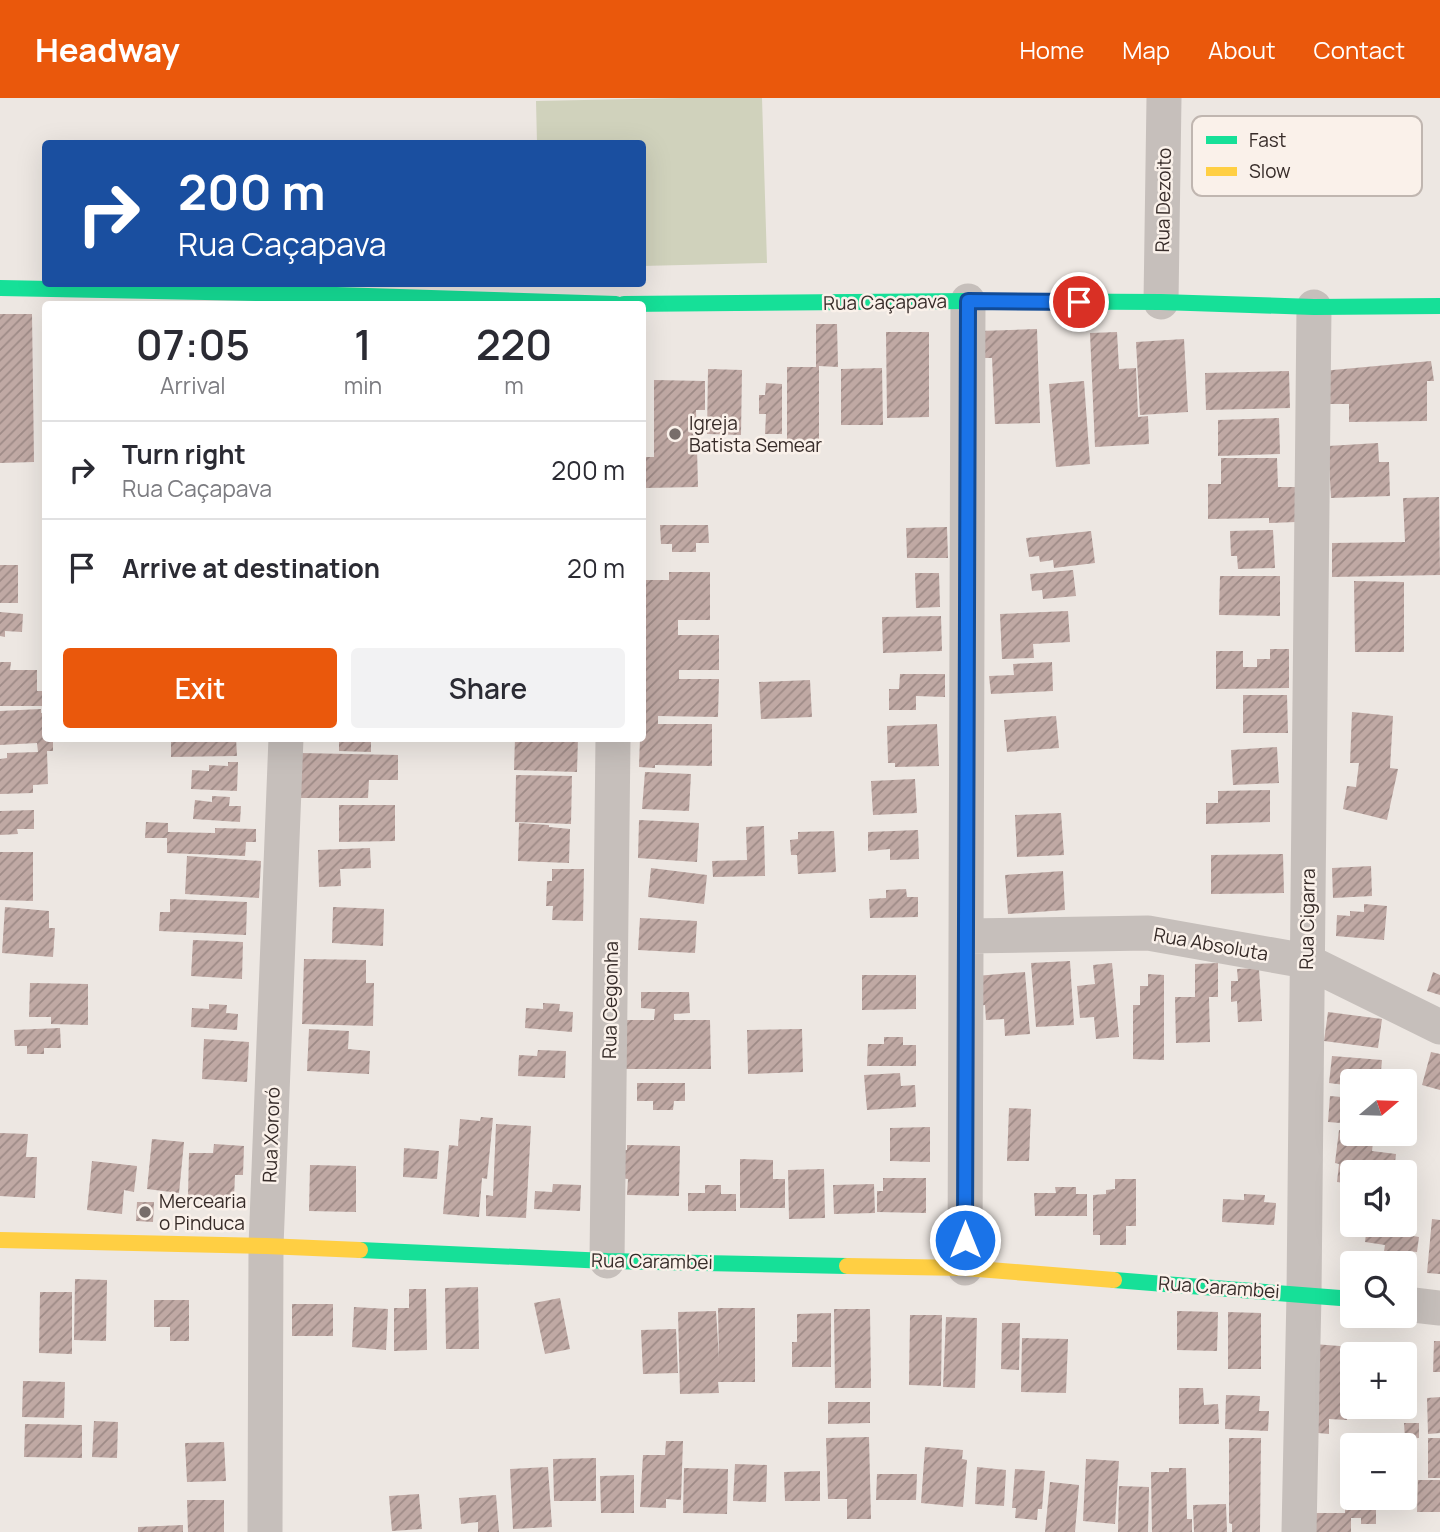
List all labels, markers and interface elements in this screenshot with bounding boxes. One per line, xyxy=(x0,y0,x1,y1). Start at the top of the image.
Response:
text: Headway xyxy=(35,27,180,72)
text: Home xyxy=(1019,33,1084,66)
text: Map xyxy=(1122,33,1170,66)
text: About xyxy=(1208,33,1276,66)
text: Contact xyxy=(1314,33,1405,66)
legend xyxy=(1192,116,1422,196)
text: Fast xyxy=(1249,127,1286,153)
street label: Rua Dezoito xyxy=(1149,147,1177,253)
text: 200 m xyxy=(178,158,326,225)
text: Slow xyxy=(1249,158,1291,184)
icon: right xyxy=(63,168,154,259)
text: Rua Caçapava xyxy=(178,222,387,266)
pin xyxy=(1049,272,1109,332)
icon: arrive xyxy=(1060,283,1098,321)
street label: Rua Caçapava xyxy=(823,288,947,316)
text: 07:05 xyxy=(136,315,250,373)
text: 1 xyxy=(354,315,372,373)
text: 220 xyxy=(476,315,552,373)
text: Arrival xyxy=(160,369,226,401)
text: min xyxy=(344,369,382,401)
text: m xyxy=(504,369,524,401)
place label: Igreja Batista Semear xyxy=(689,410,822,458)
marker: Igreja Batista Semear xyxy=(667,426,683,442)
text: Turn right xyxy=(122,436,246,472)
icon: right xyxy=(63,451,101,489)
text: 200 m xyxy=(551,452,625,488)
text: Rua Caçapava xyxy=(122,472,272,504)
icon: arrive xyxy=(63,549,101,587)
text: Arrive at destination xyxy=(122,550,380,586)
text: 20 m xyxy=(567,550,625,586)
button: Exit xyxy=(63,648,337,728)
button: Share xyxy=(351,648,625,728)
street label: Rua Cigarra xyxy=(1293,868,1321,970)
street label: Rua Absoluta xyxy=(1152,921,1270,967)
street label: Rua Cegonha xyxy=(596,941,624,1059)
north arrow xyxy=(1340,1069,1418,1146)
map controls xyxy=(1340,1069,1417,1510)
street label: Rua Xororó xyxy=(256,1087,286,1183)
button: sound xyxy=(1340,1160,1417,1237)
place label: Mercearia o Pinduca xyxy=(159,1188,246,1236)
position arrow xyxy=(928,1203,1002,1277)
marker: Mercearia o Pinduca xyxy=(137,1204,153,1220)
street label: Rua Carambei xyxy=(591,1247,713,1275)
button: search xyxy=(1340,1251,1417,1328)
street label: Rua Carambei xyxy=(1157,1270,1281,1304)
button: + xyxy=(1340,1342,1417,1419)
button: − xyxy=(1340,1433,1417,1510)

